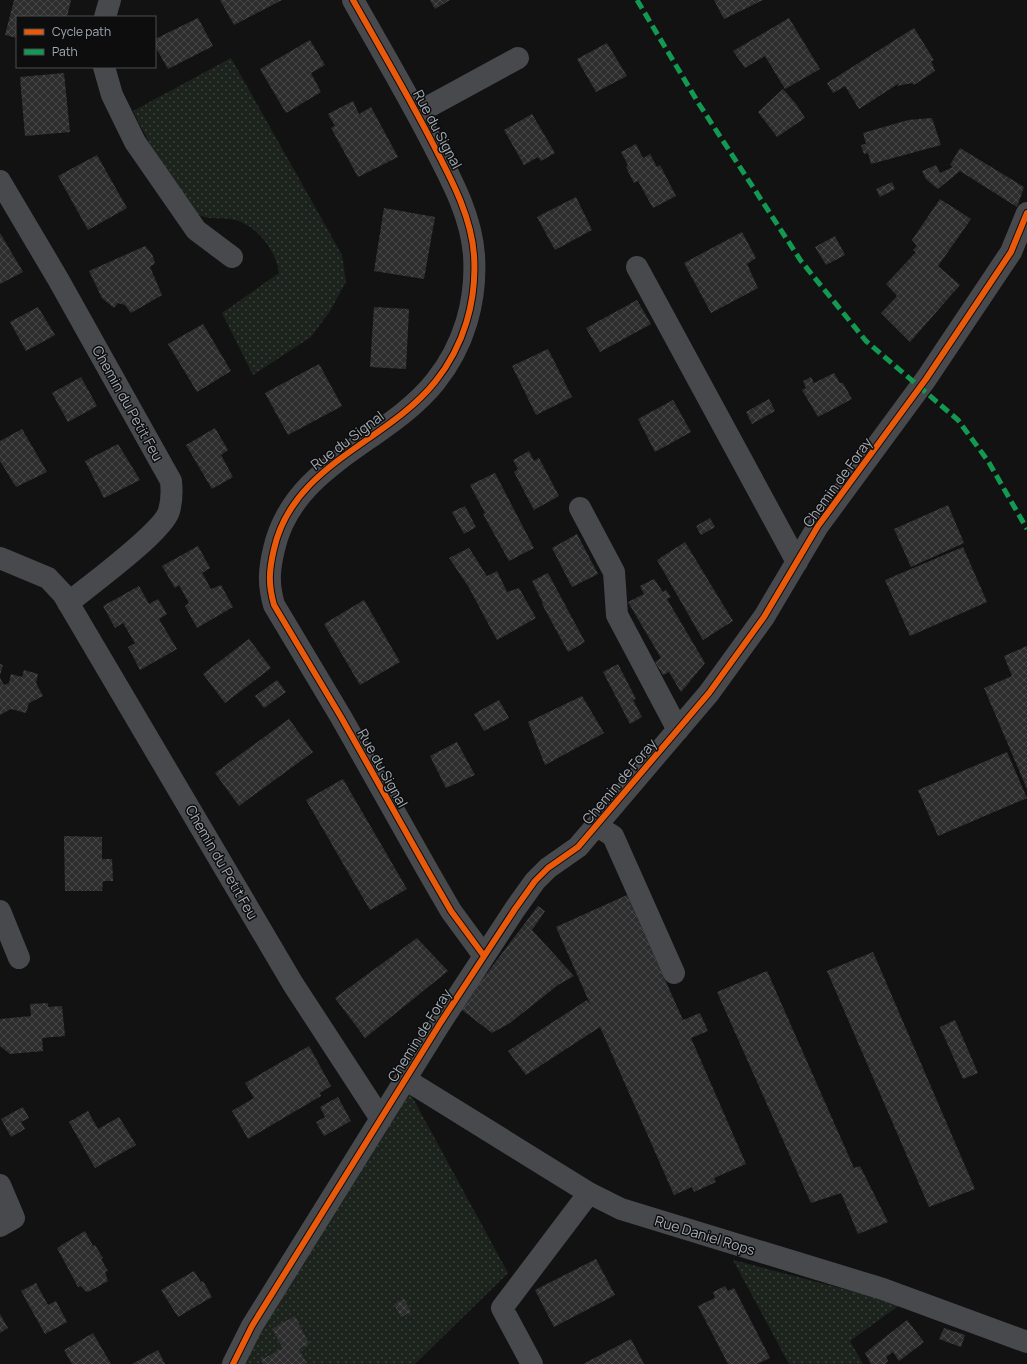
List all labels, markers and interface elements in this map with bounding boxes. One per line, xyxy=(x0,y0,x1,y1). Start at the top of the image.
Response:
legend xyxy=(16,16,156,68)
text: Cycle path xyxy=(52,23,111,40)
text: Path xyxy=(52,43,78,60)
street label: Rue du Signal xyxy=(409,86,467,172)
street label: Chemin du Petit Feu xyxy=(88,342,168,464)
street label: Rue du Signal xyxy=(307,406,387,474)
street label: Chemin de Foray xyxy=(798,433,876,531)
street label: Rue du Signal xyxy=(354,725,412,811)
street label: Chemin de Foray xyxy=(577,734,661,828)
street label: Chemin du Petit Feu xyxy=(181,801,263,923)
street label: Chemin de Foray xyxy=(383,984,456,1085)
street label: Rue Daniel Rops xyxy=(653,1211,757,1259)

